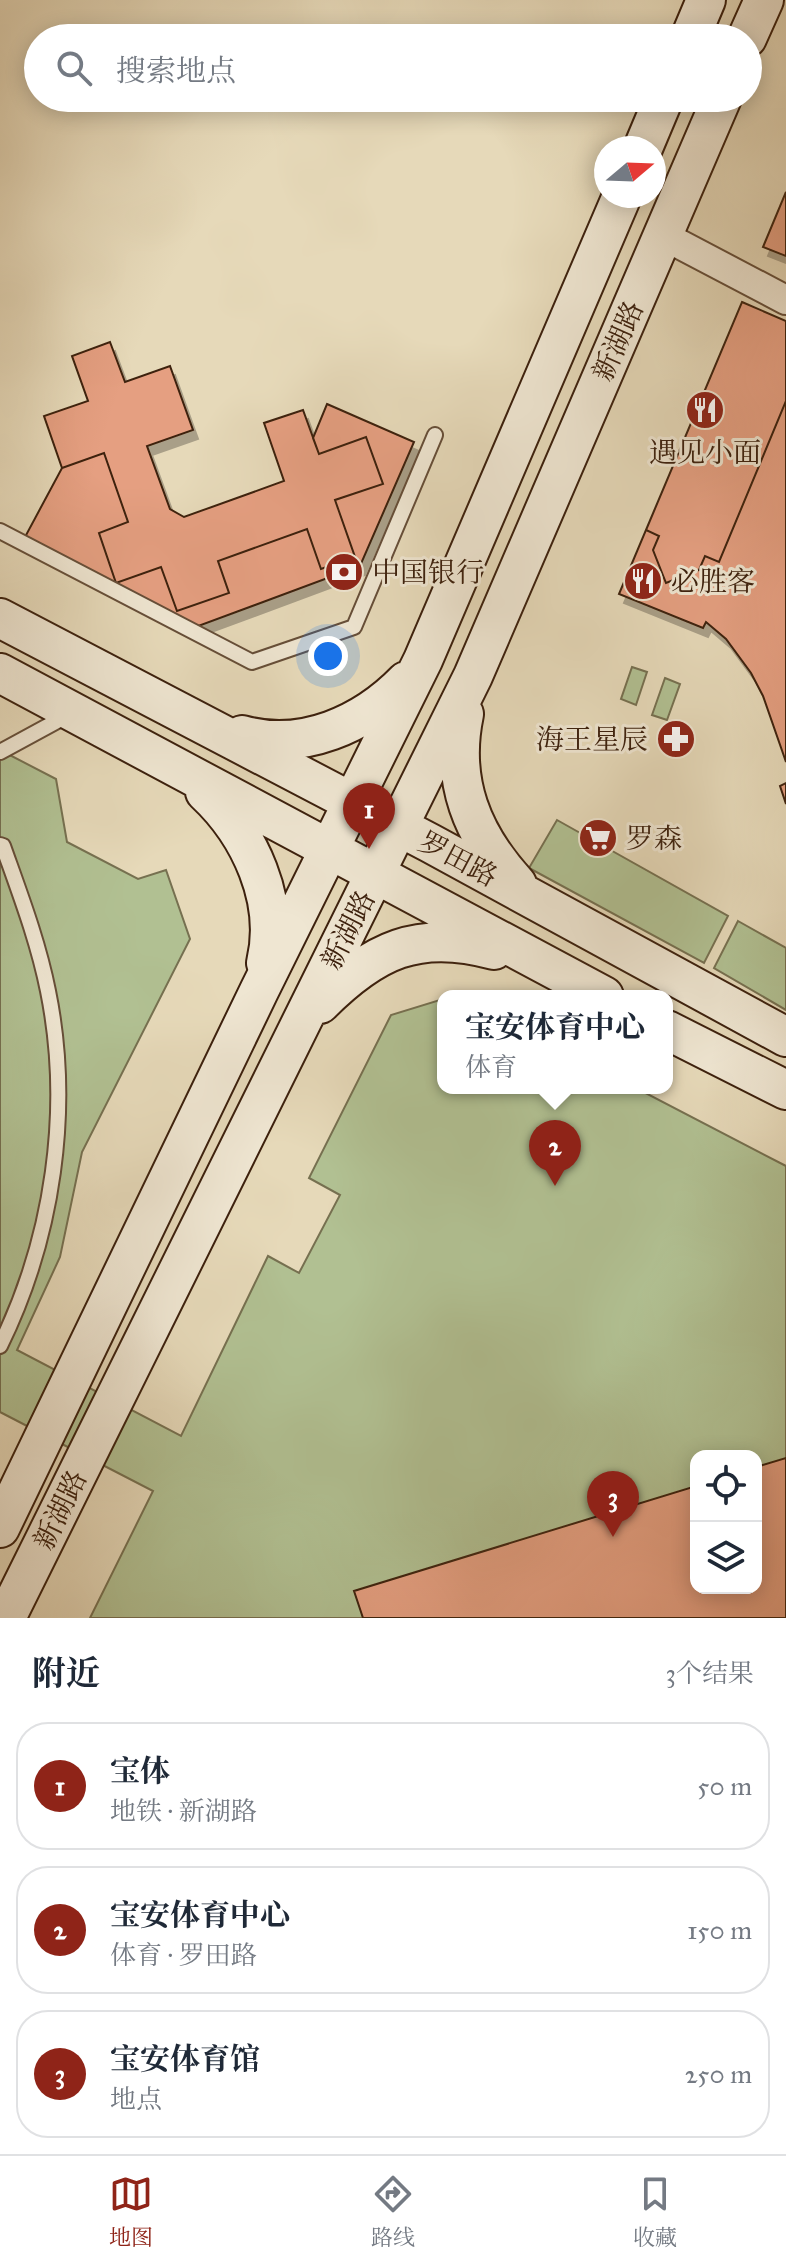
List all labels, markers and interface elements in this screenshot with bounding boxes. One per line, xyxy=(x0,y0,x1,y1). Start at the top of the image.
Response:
search box xyxy=(24,24,762,112)
icon: search xyxy=(52,46,96,90)
text: 搜索地点 xyxy=(116,53,236,89)
north arrow xyxy=(594,136,666,208)
street label: 新湖路 xyxy=(585,296,651,386)
restaurant icon: 遇见小面 xyxy=(684,389,726,431)
place label: 遇见小面 xyxy=(649,435,761,470)
bank icon: 中国银行 xyxy=(323,551,365,593)
place label: 中国银行 xyxy=(372,555,484,590)
restaurant icon: 必胜客 xyxy=(622,560,664,602)
place label: 必胜客 xyxy=(671,564,755,599)
your location xyxy=(308,636,348,676)
pharmacy icon: 海王星辰 xyxy=(655,718,697,760)
place label: 海王星辰 xyxy=(536,722,648,757)
pin: 1 xyxy=(343,783,395,849)
supermarket icon: 罗森 xyxy=(577,817,619,859)
place label: 罗森 xyxy=(626,821,682,856)
street label: 罗田路 xyxy=(413,824,503,894)
street label: 新湖路 xyxy=(313,885,383,975)
popup xyxy=(437,990,673,1094)
text: 宝安体育中心 xyxy=(465,1009,645,1045)
text: 体育 xyxy=(465,1051,517,1083)
pin: 2 xyxy=(529,1120,581,1186)
map controls xyxy=(690,1450,762,1594)
button: locate xyxy=(690,1450,762,1522)
street label: 新湖路 xyxy=(26,1465,94,1555)
pin: 3 xyxy=(587,1471,639,1537)
button: layers xyxy=(690,1522,762,1594)
text: 附近 xyxy=(32,1653,100,1694)
text: 3个结果 xyxy=(666,1657,754,1689)
text: 宝体 xyxy=(110,1753,170,1789)
text: 1 xyxy=(55,1770,65,1802)
text: 50 m xyxy=(697,1770,752,1802)
text: 地铁 · 新湖路 xyxy=(110,1795,257,1827)
text: 宝安体育中心 xyxy=(110,1897,290,1933)
text: 2 xyxy=(54,1914,66,1946)
text: 150 m xyxy=(687,1914,752,1946)
text: 体育 · 罗田路 xyxy=(110,1939,257,1971)
text: 宝安体育馆 xyxy=(110,2041,260,2077)
text: 3 xyxy=(55,2058,65,2090)
text: 250 m xyxy=(685,2058,752,2090)
text: 地点 xyxy=(110,2083,162,2115)
tab: 地图 xyxy=(109,2172,153,2251)
tab: 路线 xyxy=(371,2172,415,2251)
tab: 收藏 xyxy=(633,2172,677,2251)

